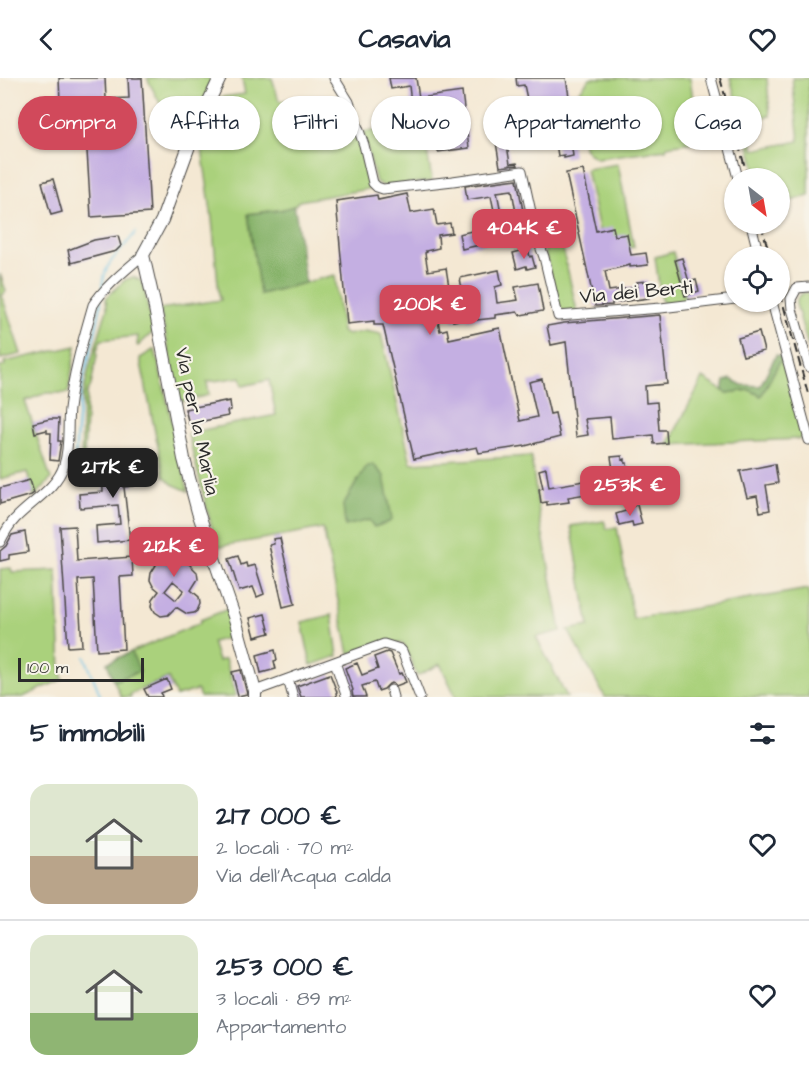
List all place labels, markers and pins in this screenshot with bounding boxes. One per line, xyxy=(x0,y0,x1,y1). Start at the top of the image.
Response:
pin: 404K € xyxy=(475,209,573,260)
pin: 200K € xyxy=(381,285,479,336)
pin: 217K € xyxy=(64,448,162,499)
pin: 253K € xyxy=(581,466,679,517)
pin: 212K € xyxy=(125,527,223,578)

